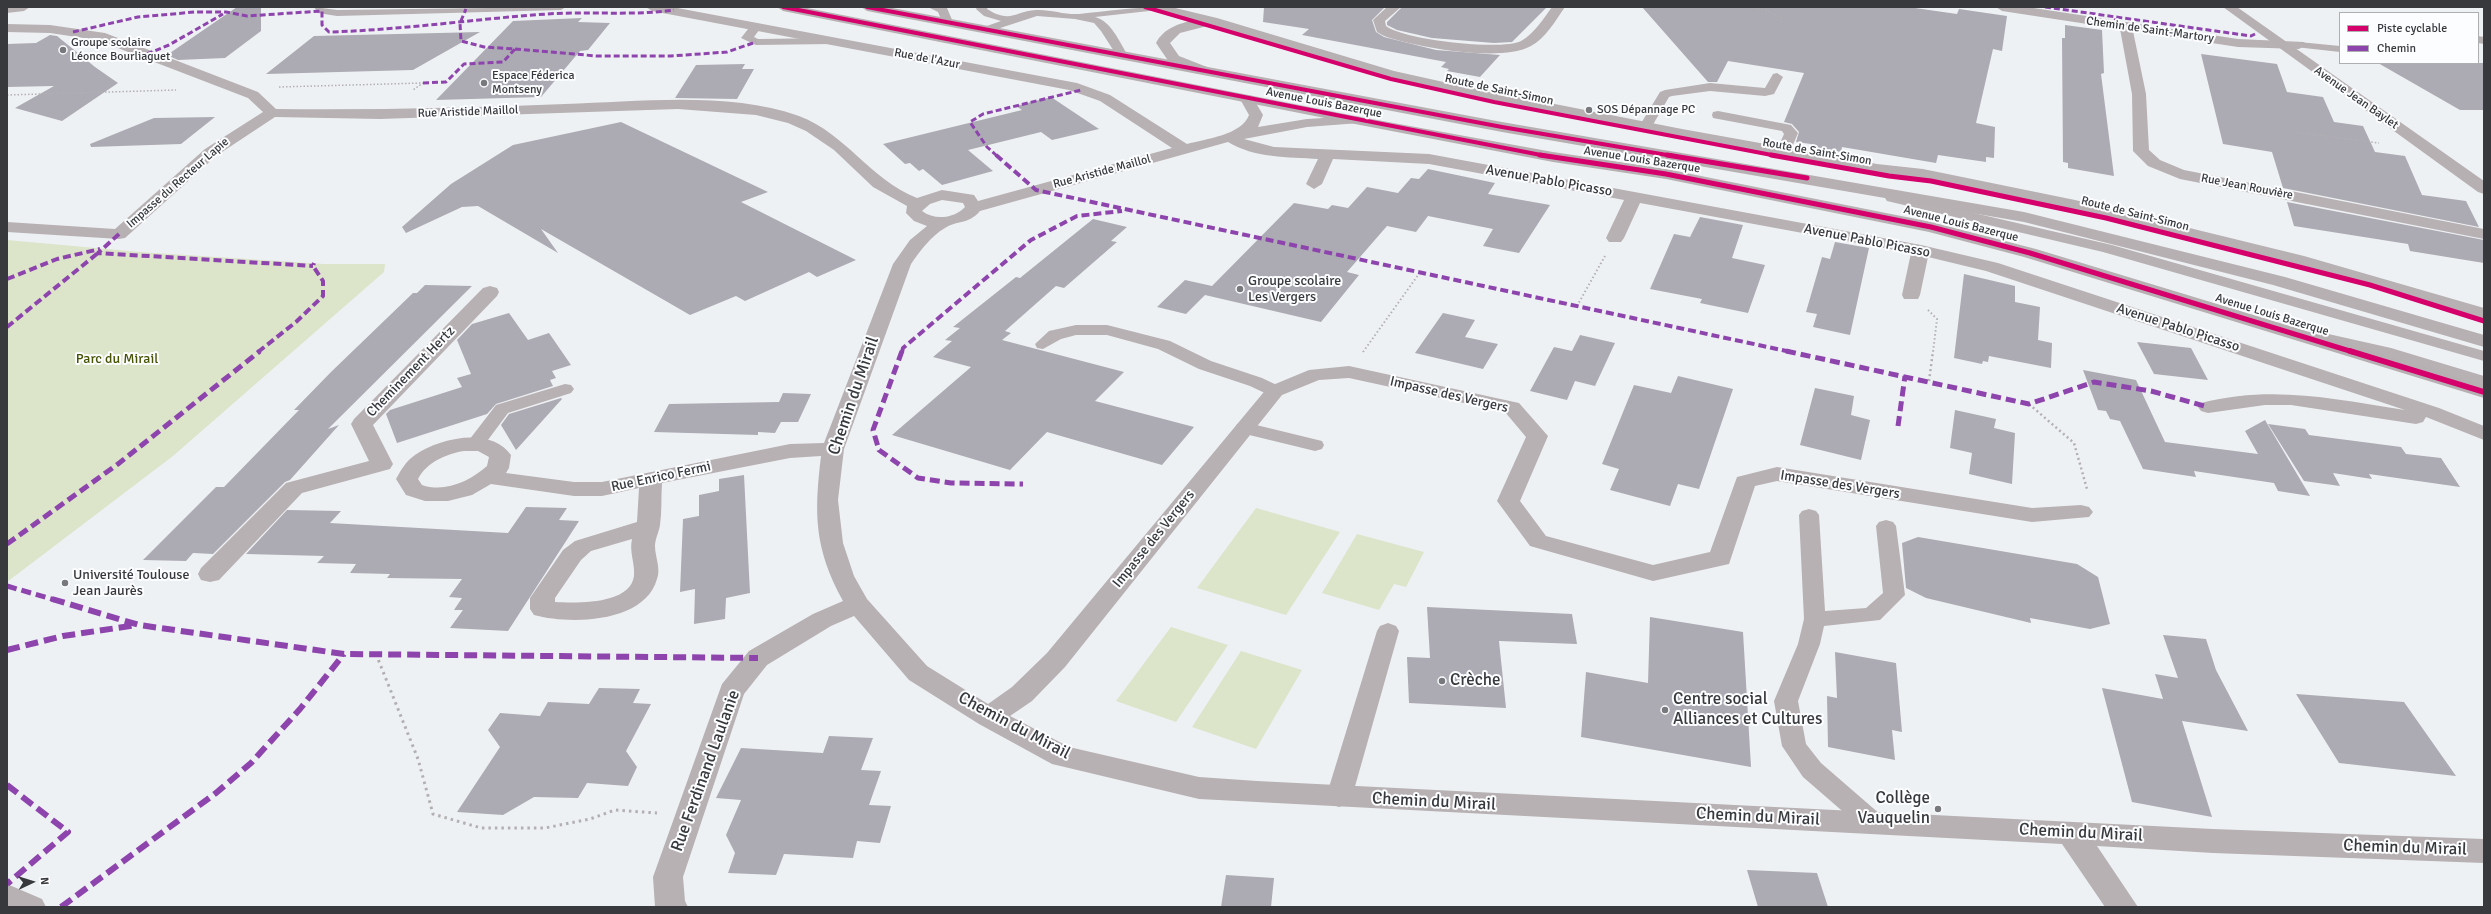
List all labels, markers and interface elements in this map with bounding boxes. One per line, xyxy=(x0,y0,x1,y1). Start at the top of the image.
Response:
legend xyxy=(2339,12,2479,64)
street label: Chemin de Saint-Martory xyxy=(2085,14,2215,46)
text: Piste cyclable xyxy=(2377,21,2447,36)
place label: Groupe scolaire Léonce Bourliaguet xyxy=(71,36,170,64)
text: Chemin xyxy=(2377,41,2416,56)
marker: Groupe scolaire Léonce Bourliaguet xyxy=(58,45,68,55)
street label: Rue de l'Azur xyxy=(893,46,961,72)
street label: Avenue Jean Baylet xyxy=(2311,64,2401,132)
place label: Espace Féderica Montseny xyxy=(492,69,575,97)
street label: Route de Saint-Simon xyxy=(1443,71,1555,109)
marker: Espace Féderica Montseny xyxy=(479,78,489,88)
street label: Avenue Louis Bazerque xyxy=(1265,85,1383,121)
street label: Rue Aristide Maillol xyxy=(417,103,519,121)
place label: SOS Dépannage PC xyxy=(1597,103,1695,117)
marker: SOS Dépannage PC xyxy=(1584,105,1594,115)
street label: Impasse du Recteur Lapie xyxy=(124,135,232,231)
street label: Route de Saint-Simon xyxy=(1761,135,1873,169)
street label: Avenue Louis Bazerque xyxy=(1583,144,1701,176)
street label: Rue Aristide Maillol xyxy=(1051,152,1153,192)
street label: Avenue Pablo Picasso xyxy=(1484,162,1614,200)
street label: Rue Jean Rouvière xyxy=(2200,171,2294,203)
street label: Route de Saint-Simon xyxy=(2079,194,2191,234)
street label: Avenue Louis Bazerque xyxy=(1902,203,2020,245)
street label: Avenue Pablo Picasso xyxy=(1802,221,1932,261)
place label: Groupe scolaire Les Vergers xyxy=(1248,273,1341,306)
marker: Groupe scolaire Les Vergers xyxy=(1235,284,1245,294)
street label: Avenue Louis Bazerque xyxy=(2214,291,2330,339)
street label: Avenue Pablo Picasso xyxy=(2114,300,2242,356)
street label: Cheminement Hertz xyxy=(363,323,459,421)
street label: Chemin du Mirail xyxy=(824,334,884,458)
park label: Parc du Mirail xyxy=(76,351,158,367)
street label: Impasse des Vergers xyxy=(1388,373,1510,417)
street label: Rue Enrico Fermi xyxy=(610,458,712,496)
street label: Impasse des Vergers xyxy=(1779,467,1901,503)
street label: Impasse des Vergers xyxy=(1109,487,1199,591)
place label: Université Toulouse Jean Jaurès xyxy=(73,567,189,600)
marker: Université Toulouse Jean Jaurès xyxy=(60,578,70,588)
place label: Crèche xyxy=(1450,671,1501,691)
marker: Crèche xyxy=(1437,676,1447,686)
street label: Rue Ferdinand Laulanie xyxy=(667,687,745,855)
street label: Chemin du Mirail xyxy=(954,688,1074,764)
place label: Centre social Alliances et Cultures xyxy=(1673,690,1823,730)
marker: Centre social Alliances et Cultures xyxy=(1660,705,1670,715)
street label: Chemin du Mirail xyxy=(1372,789,1496,815)
place label: Collège Vauquelin xyxy=(1857,789,1930,829)
street label: Chemin du Mirail xyxy=(1696,804,1820,830)
marker: Collège Vauquelin xyxy=(1933,804,1943,814)
street label: Chemin du Mirail xyxy=(2019,820,2143,846)
street label: Chemin du Mirail xyxy=(2343,836,2467,860)
north arrow xyxy=(12,862,52,902)
text: N xyxy=(38,877,51,885)

